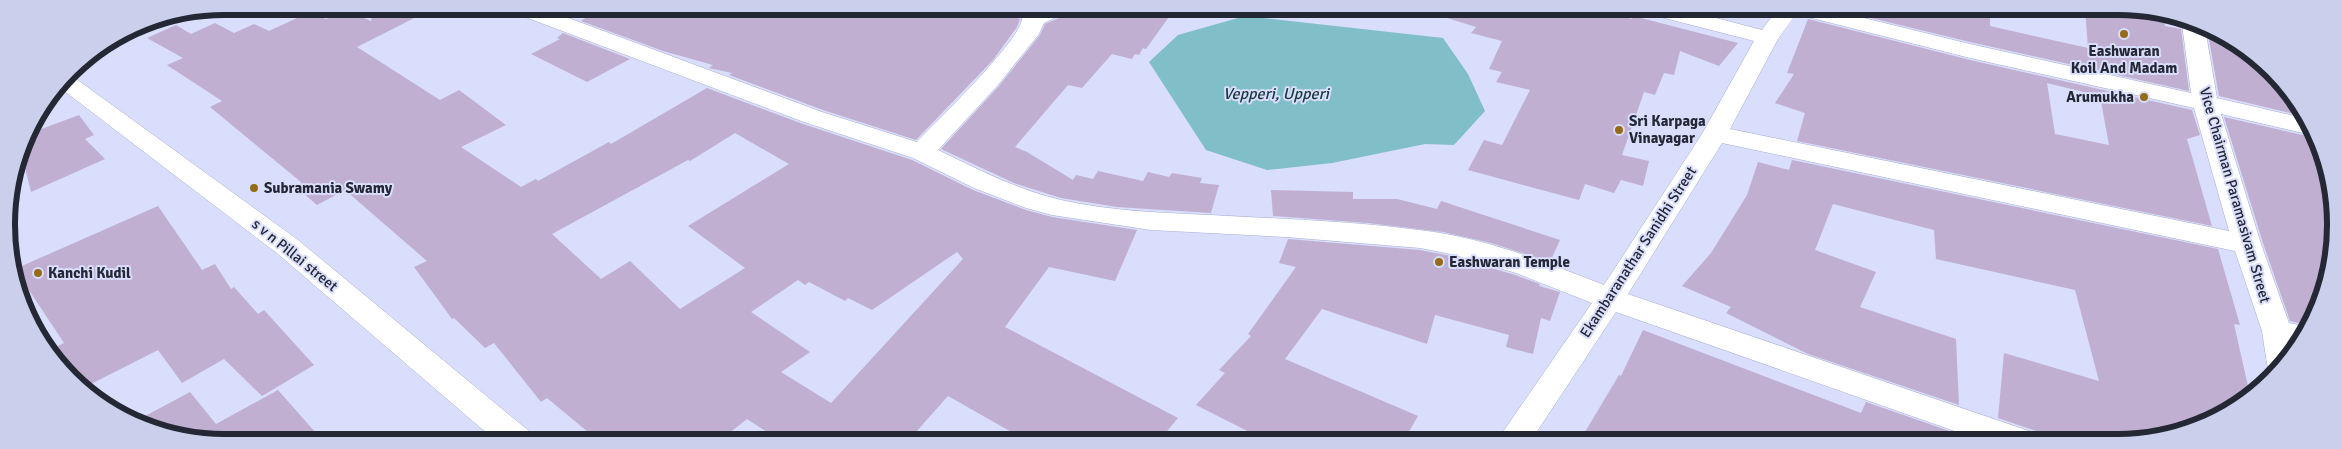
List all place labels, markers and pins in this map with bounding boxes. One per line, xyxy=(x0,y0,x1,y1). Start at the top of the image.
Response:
marker: Eashwaran Koil And Madam xyxy=(2118,28,2130,40)
place label: Eashwaran Koil And Madam xyxy=(2071,42,2177,77)
place label: Arumukha xyxy=(2066,88,2134,106)
marker: Arumukha xyxy=(2138,91,2150,103)
place label: Sri Karpaga Vinayagar xyxy=(1629,112,1706,147)
marker: Sri Karpaga Vinayagar xyxy=(1613,124,1625,136)
place label: Subramania Swamy xyxy=(264,179,393,197)
marker: Subramania Swamy xyxy=(248,182,260,194)
place label: Eashwaran Temple xyxy=(1449,253,1570,271)
marker: Eashwaran Temple xyxy=(1433,256,1445,268)
place label: Kanchi Kudil xyxy=(48,264,131,282)
marker: Kanchi Kudil xyxy=(32,267,44,279)

